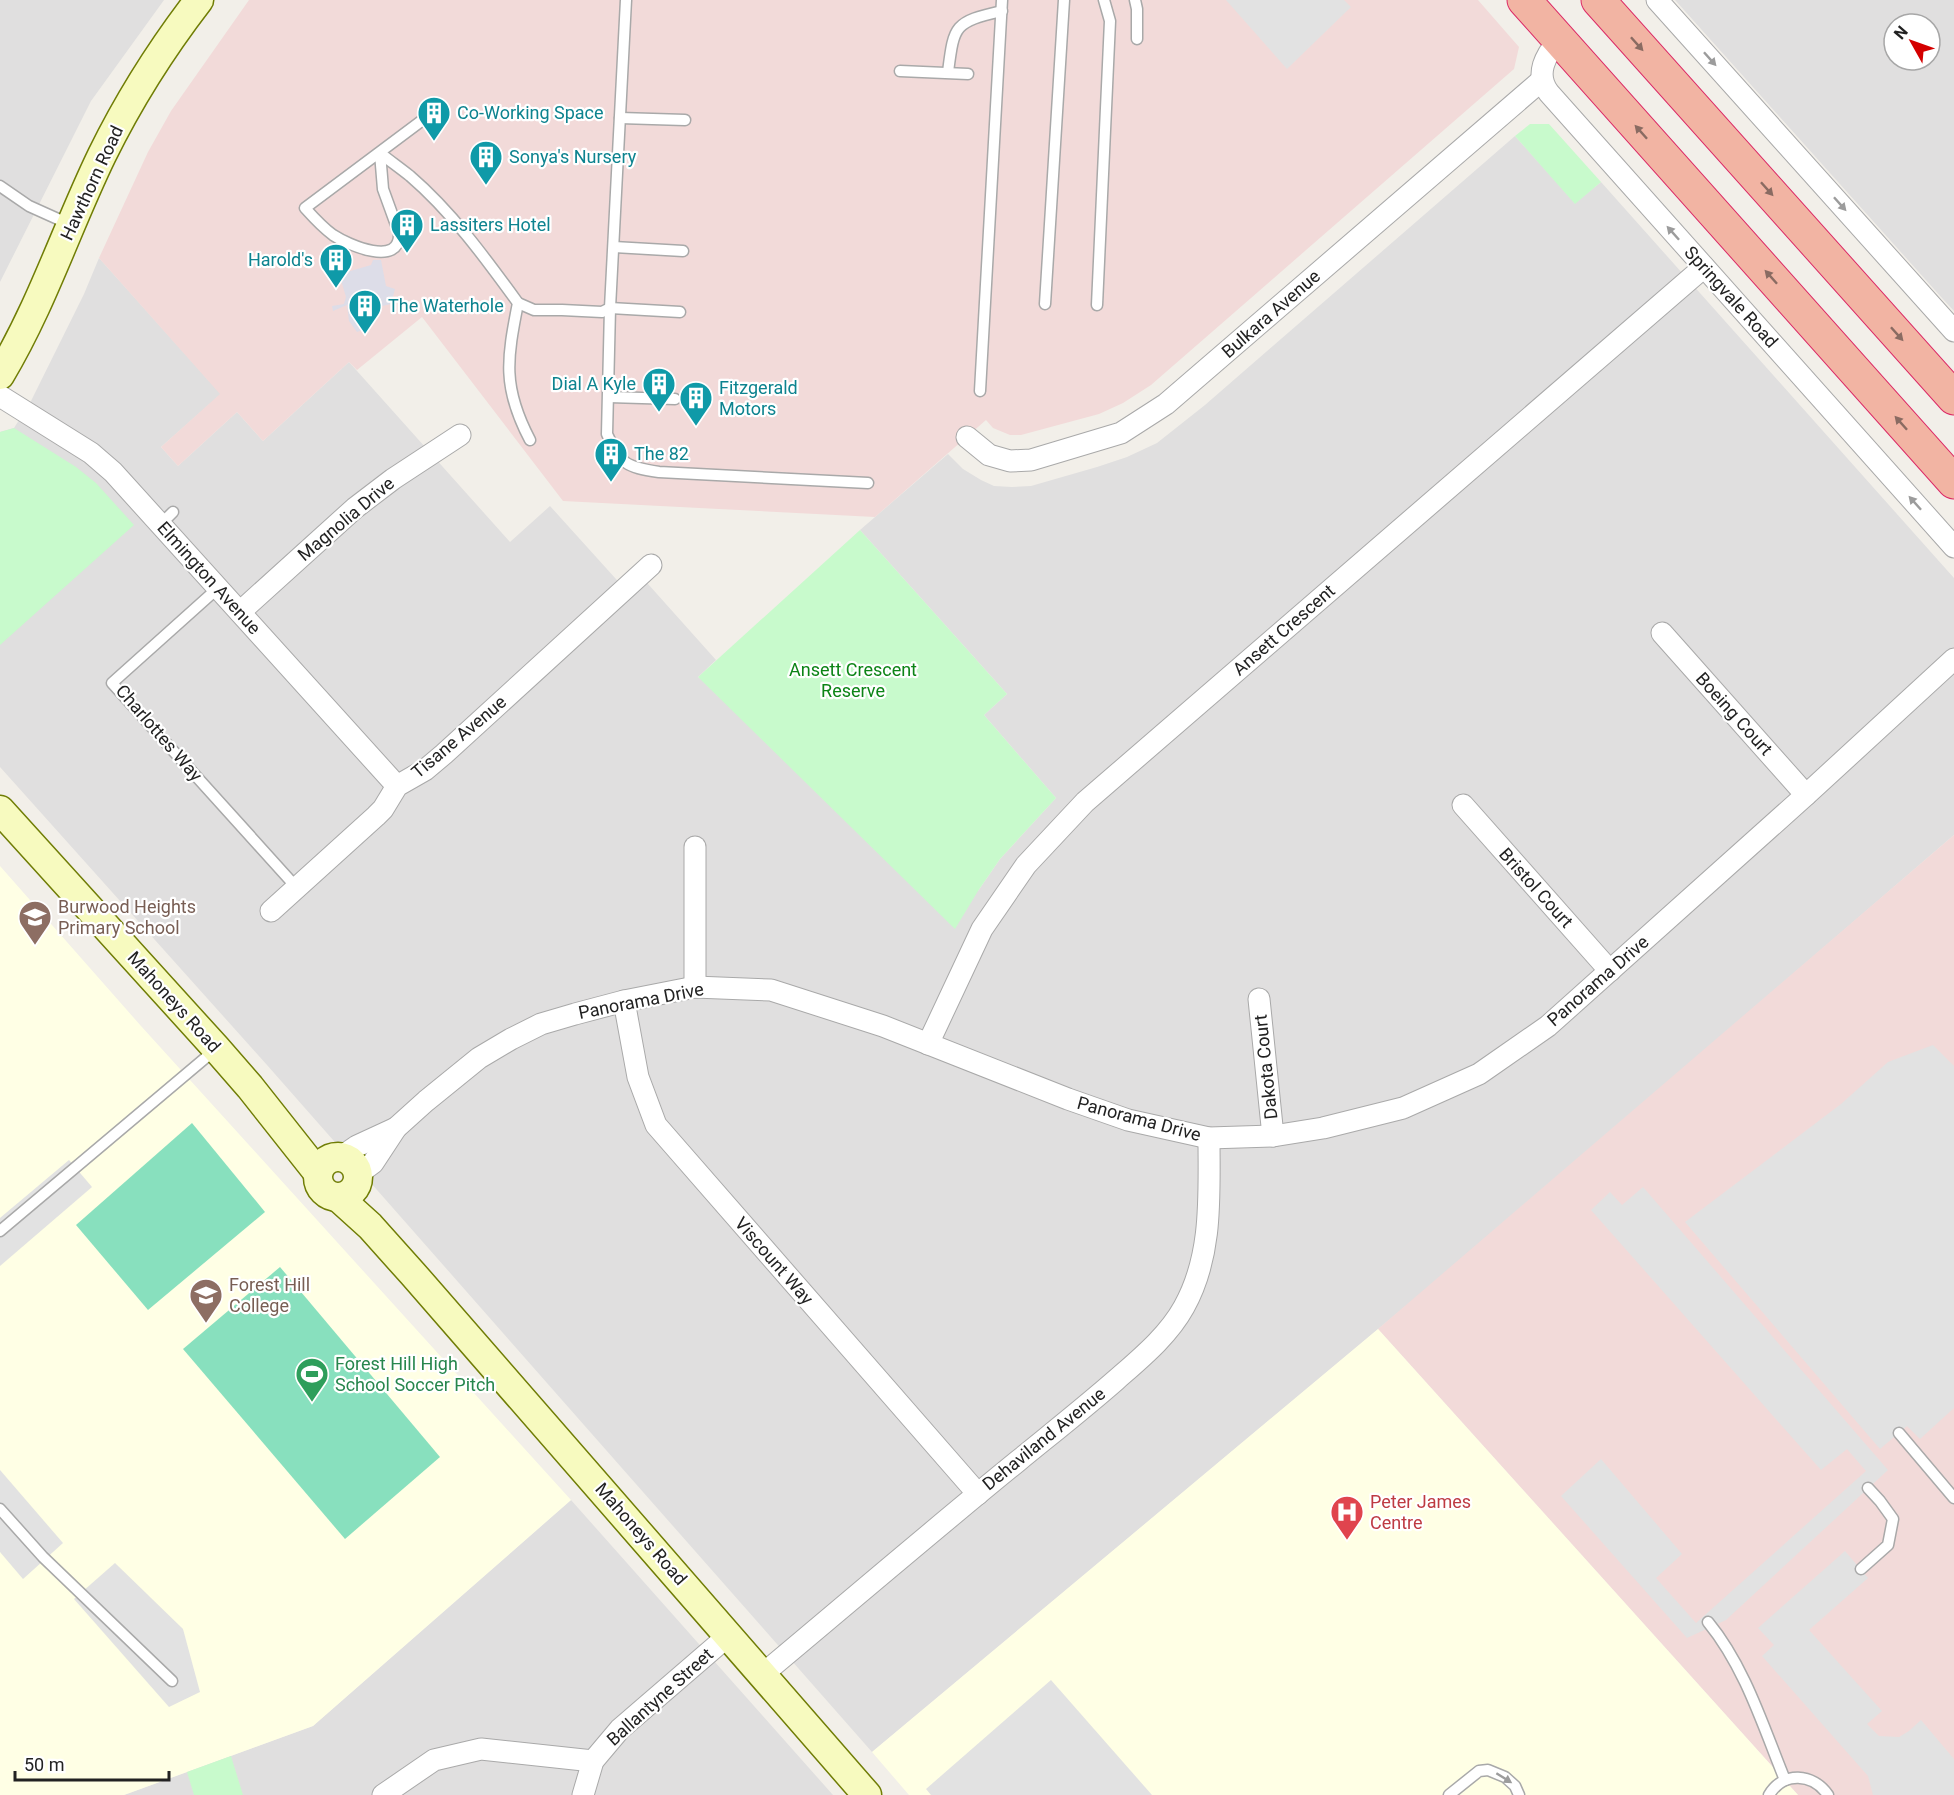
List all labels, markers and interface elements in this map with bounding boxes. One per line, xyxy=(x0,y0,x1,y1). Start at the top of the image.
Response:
north arrow xyxy=(1882,12,1942,72)
text: N xyxy=(1890,22,1912,43)
one-way arrow xyxy=(1630,36,1644,51)
one-way arrow xyxy=(1703,51,1716,66)
building icon: Co-Working Space xyxy=(416,95,452,142)
place label: Co-Working Space xyxy=(457,102,604,123)
street label: Hawthorn Road xyxy=(56,122,127,243)
one-way arrow xyxy=(1635,125,1648,140)
building icon: Sonya's Nursery xyxy=(468,139,504,186)
place label: Sonya's Nursery xyxy=(509,146,637,167)
one-way arrow xyxy=(1760,181,1773,196)
one-way arrow xyxy=(1833,197,1847,212)
building icon: Lassiters Hotel xyxy=(389,207,425,254)
place label: Lassiters Hotel xyxy=(430,214,551,235)
one-way arrow xyxy=(1666,225,1680,240)
building icon: Harold's xyxy=(318,242,354,289)
street label: Springvale Road xyxy=(1680,242,1782,352)
place label: Harold's xyxy=(248,249,313,270)
street label: Bulkara Avenue xyxy=(1217,265,1324,362)
one-way arrow xyxy=(1764,270,1778,285)
building icon: The Waterhole xyxy=(347,288,383,335)
place label: The Waterhole xyxy=(388,295,504,316)
one-way arrow xyxy=(1890,326,1903,341)
building icon: Dial A Kyle xyxy=(641,366,677,413)
place label: Dial A Kyle xyxy=(552,373,636,394)
place label: Fitzgerald Motors xyxy=(719,377,798,419)
building icon: Fitzgerald Motors xyxy=(678,380,714,427)
one-way arrow xyxy=(1895,416,1908,431)
building icon: The 82 xyxy=(593,436,629,483)
place label: The 82 xyxy=(634,443,689,464)
street label: Magnolia Drive xyxy=(293,472,398,565)
one-way arrow xyxy=(1909,496,1922,511)
street label: Elmington Avenue xyxy=(153,517,265,638)
street label: Ansett Crescent xyxy=(1228,580,1339,680)
park label: Ansett Crescent Reserve xyxy=(789,659,917,701)
street label: Boeing Court xyxy=(1692,668,1777,760)
street label: Charlottes Way xyxy=(112,680,207,786)
street label: Tisane Avenue xyxy=(407,691,510,782)
street label: Bristol Court xyxy=(1495,843,1578,932)
place label: Burwood Heights Primary School xyxy=(58,896,196,938)
school or university icon: Burwood Heights Primary School xyxy=(17,899,53,946)
street label: Panorama Drive xyxy=(1543,931,1653,1030)
street label: Mahoneys Road xyxy=(124,947,225,1056)
street label: Panorama Drive xyxy=(576,978,705,1023)
street label: Dakota Court xyxy=(1250,1013,1281,1121)
street label: Panorama Drive xyxy=(1075,1092,1203,1145)
street label: Viscount Way xyxy=(731,1213,818,1309)
place label: Forest Hill College xyxy=(229,1274,310,1316)
school or university icon: Forest Hill College xyxy=(188,1277,224,1324)
place label: Forest Hill High School Soccer Pitch xyxy=(335,1353,495,1395)
sports icon: Forest Hill High School Soccer Pitch xyxy=(294,1356,330,1403)
street label: Dehaviland Avenue xyxy=(978,1383,1109,1494)
street label: Mahoneys Road xyxy=(591,1478,691,1589)
place label: Peter James Centre xyxy=(1370,1491,1471,1533)
hospital icon: Peter James Centre xyxy=(1329,1494,1365,1541)
street label: Ballantyne Street xyxy=(602,1643,717,1750)
scale bar xyxy=(15,1744,170,1782)
text: 50 m xyxy=(24,1754,64,1775)
one-way arrow xyxy=(1496,1773,1512,1784)

